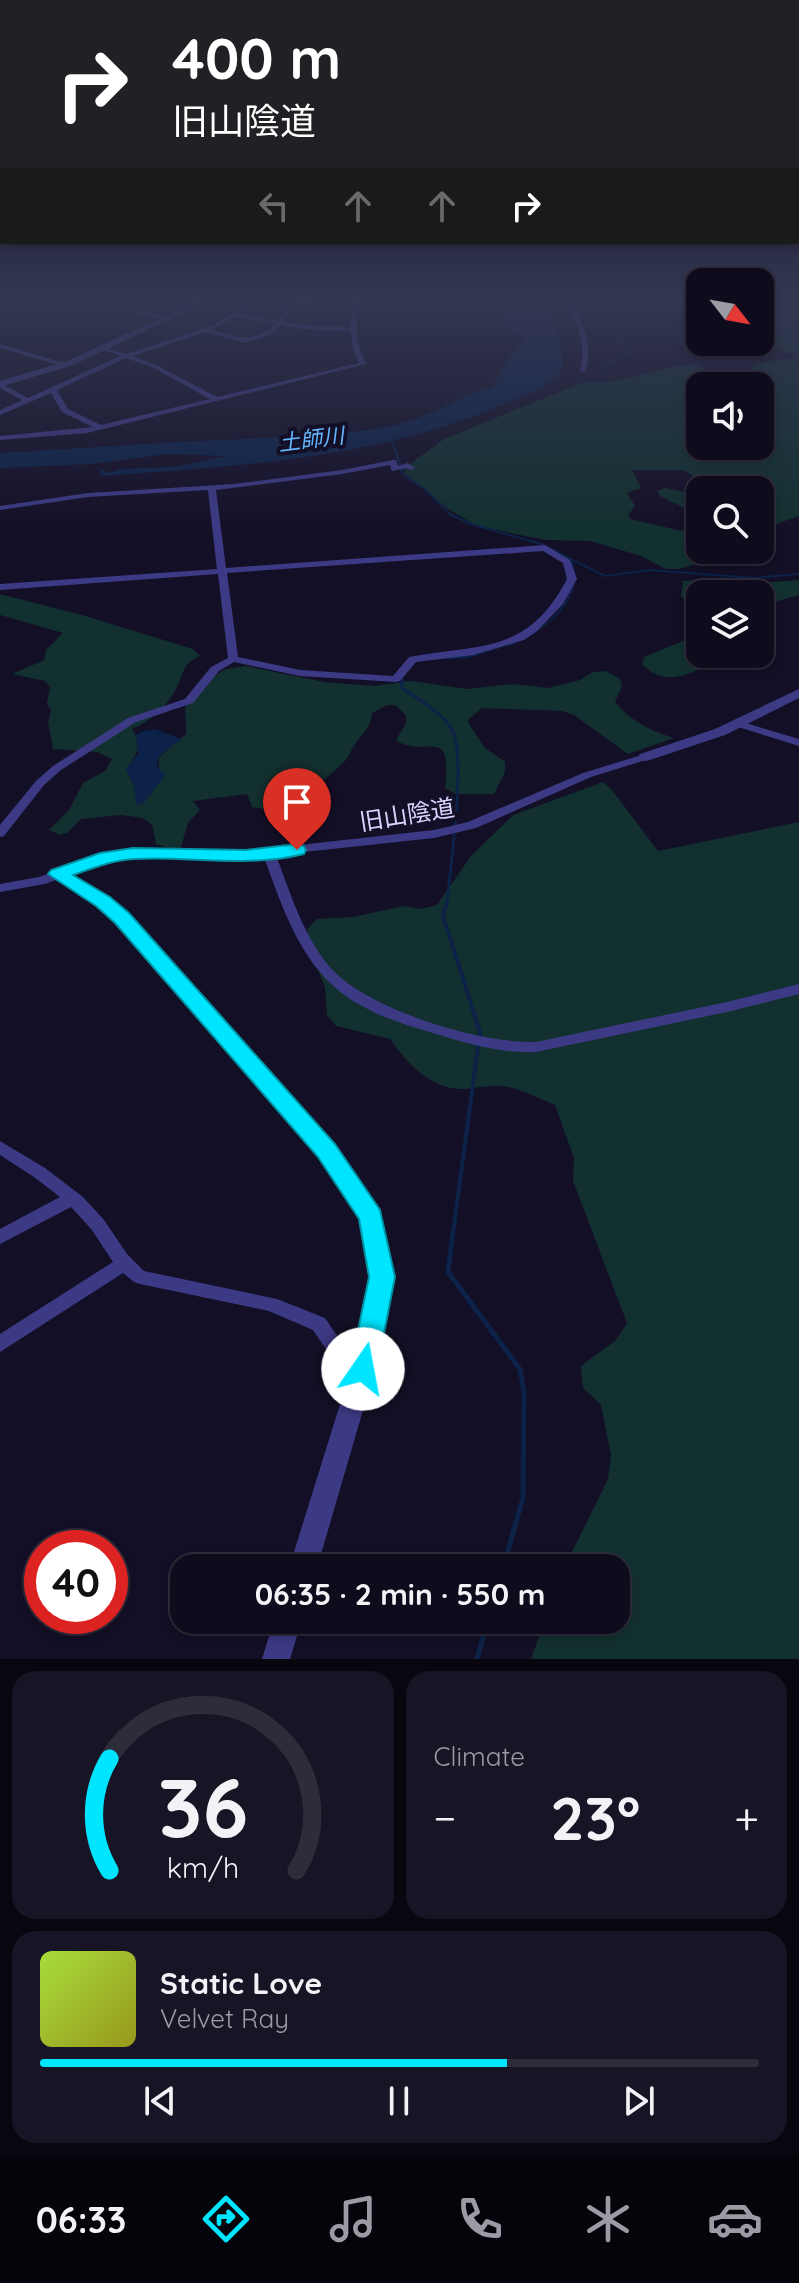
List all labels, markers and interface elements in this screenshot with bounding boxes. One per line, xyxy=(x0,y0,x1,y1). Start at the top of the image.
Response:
text: 400 m xyxy=(172,23,341,93)
icon: right xyxy=(40,32,144,136)
text: 旧山陰道 xyxy=(172,98,316,143)
icon: left xyxy=(252,184,296,228)
icon: ahead xyxy=(336,184,380,228)
icon: ahead xyxy=(420,184,464,228)
icon: right xyxy=(504,184,548,228)
north arrow xyxy=(686,268,774,356)
map controls xyxy=(686,268,774,668)
button: sound xyxy=(686,372,774,460)
water label: 土師川 xyxy=(277,421,347,457)
button: search xyxy=(686,476,774,564)
button: layers xyxy=(686,580,774,668)
pin xyxy=(263,768,331,850)
icon: arrive xyxy=(275,780,319,824)
street label: 旧山陰道 xyxy=(357,792,457,836)
position arrow xyxy=(321,1327,405,1411)
speed limit sign: 40 xyxy=(24,1530,128,1634)
text: 06:35 · 2 min · 550 m xyxy=(255,1575,545,1613)
text: Climate xyxy=(434,1740,525,1773)
text: 36 xyxy=(157,1754,248,1858)
text: 23° xyxy=(550,1780,640,1855)
text: − xyxy=(434,1790,456,1845)
text: + xyxy=(734,1790,759,1845)
text: km/h xyxy=(166,1849,239,1885)
text: Static Love xyxy=(160,1964,322,2002)
text: Velvet Ray xyxy=(160,2002,289,2035)
icon: previous xyxy=(138,2079,182,2123)
icon: pause xyxy=(377,2079,421,2123)
icon: next xyxy=(617,2079,661,2123)
icon: directions xyxy=(198,2191,254,2247)
icon: music xyxy=(325,2191,381,2247)
icon: phone xyxy=(452,2191,508,2247)
icon: climate xyxy=(580,2191,636,2247)
icon: car xyxy=(707,2191,763,2247)
text: 06:33 xyxy=(36,2197,126,2242)

